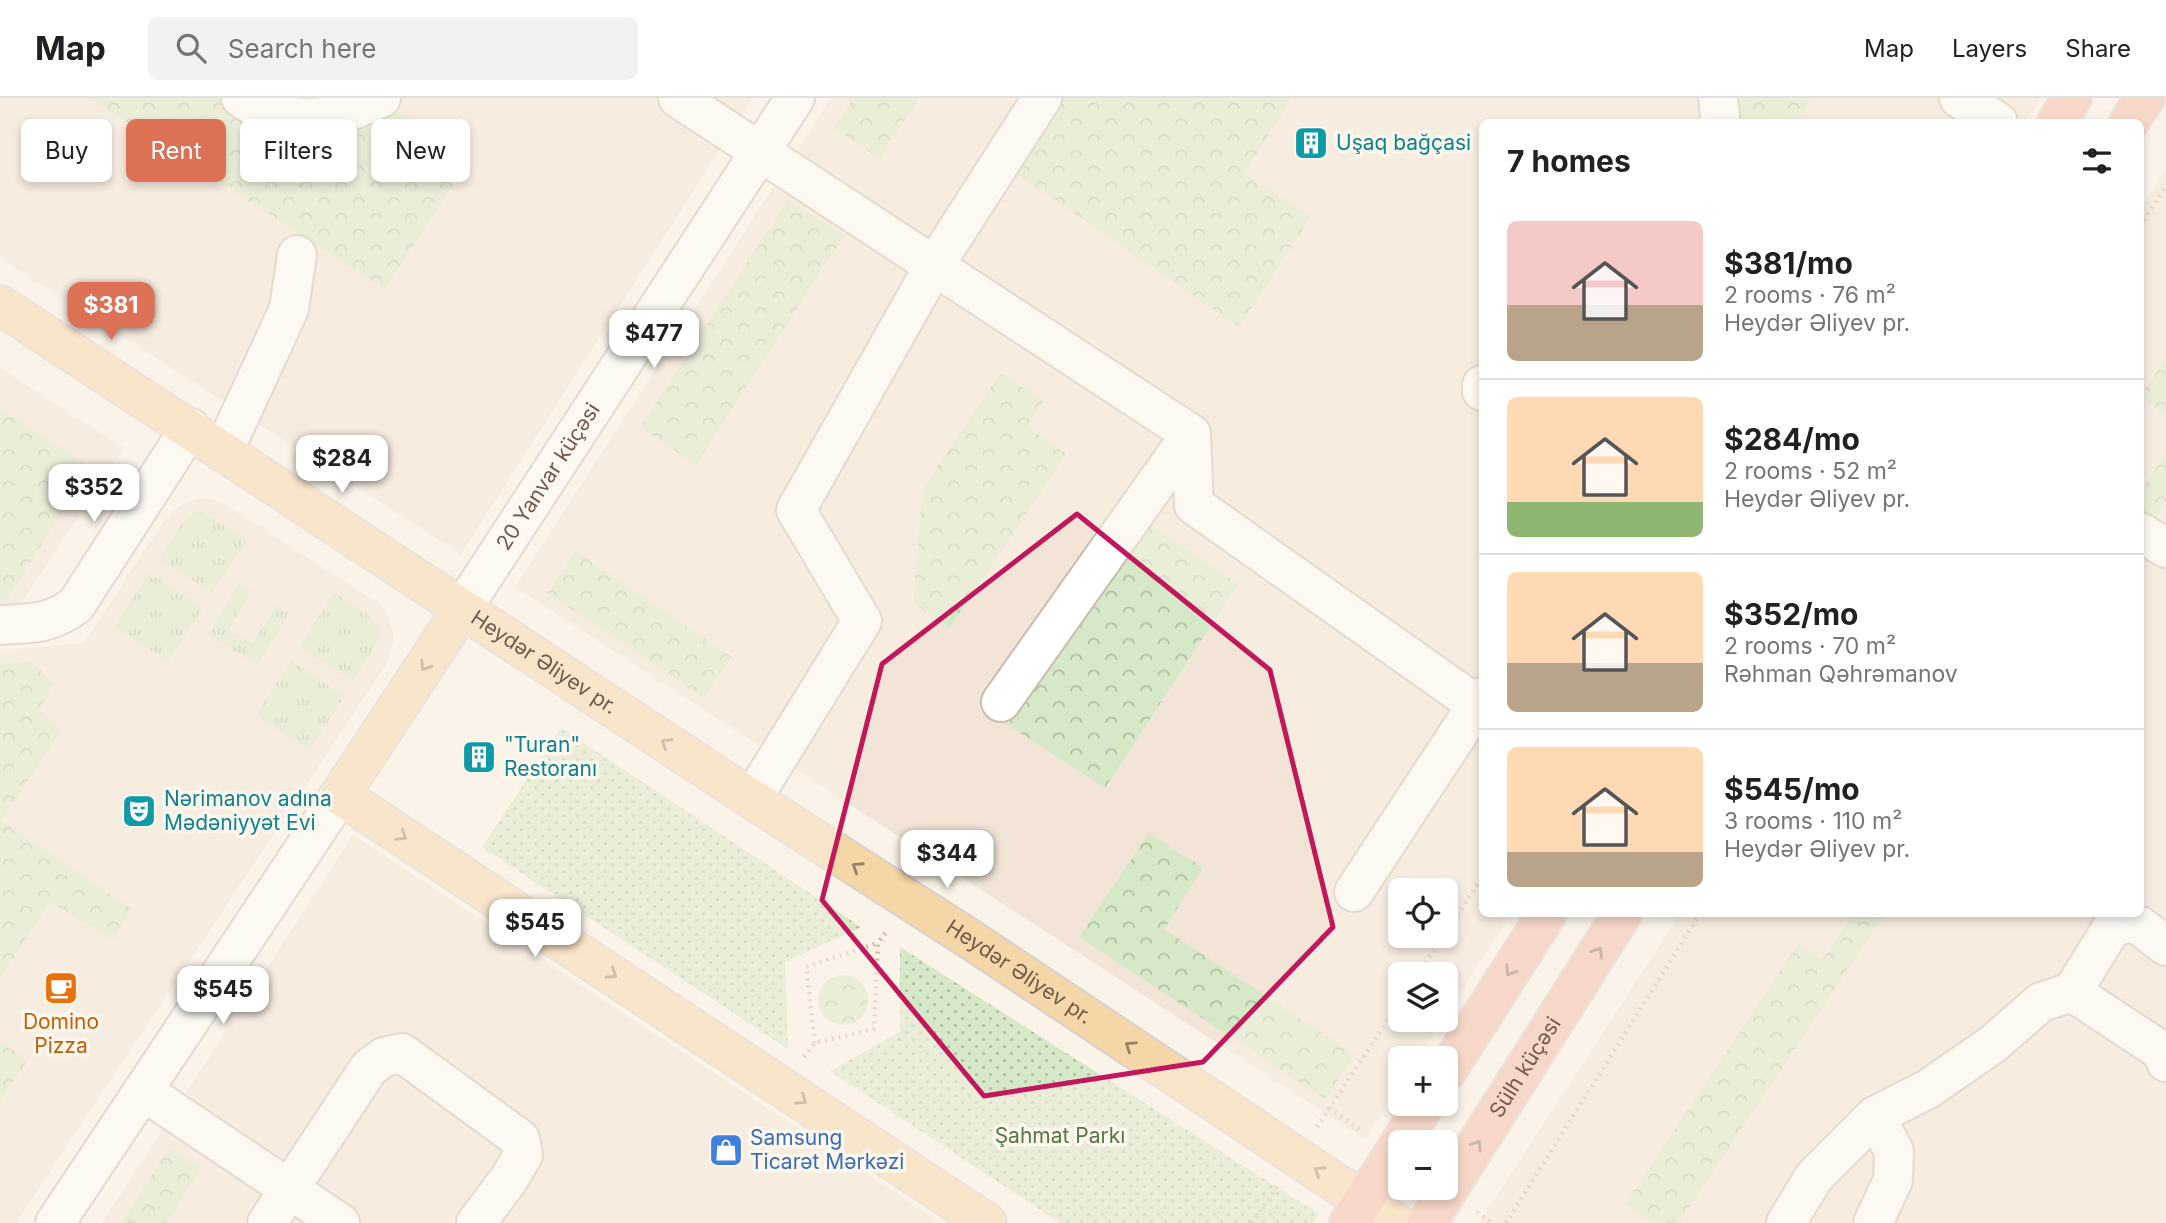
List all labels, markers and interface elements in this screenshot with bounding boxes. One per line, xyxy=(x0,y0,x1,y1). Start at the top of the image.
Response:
search box xyxy=(148,17,638,80)
text: Map xyxy=(35,28,106,68)
icon: search xyxy=(172,29,210,67)
text: Search here xyxy=(228,33,376,64)
text: Map xyxy=(1864,34,1914,63)
text: Layers xyxy=(1952,34,2027,63)
text: Share xyxy=(2065,34,2131,63)
chip: Buy xyxy=(21,119,112,182)
chip: Rent xyxy=(126,119,226,182)
chip: Filters xyxy=(240,119,357,182)
chip: New xyxy=(371,119,470,182)
building icon: Uşaq bağçasi xyxy=(1292,124,1330,162)
place label: Uşaq bağçasi xyxy=(1336,130,1471,155)
icon: filters xyxy=(2078,142,2116,180)
text: 7 homes xyxy=(1507,143,1631,179)
text: $381/mo xyxy=(1724,245,1853,281)
icon: home xyxy=(1563,249,1647,333)
text: 2 rooms · 76 m² xyxy=(1724,281,1896,309)
pin: $381 xyxy=(70,282,152,342)
text: $381 xyxy=(84,291,138,319)
text: Heydər Əliyev pr. xyxy=(1724,309,1910,337)
pin: $477 xyxy=(613,310,695,370)
text: $477 xyxy=(625,319,683,347)
street label: 20 Yanvar küçəsi xyxy=(491,398,605,555)
text: $284/mo xyxy=(1724,421,1860,457)
icon: home xyxy=(1563,425,1647,509)
pin: $284 xyxy=(301,436,383,495)
text: $284 xyxy=(312,444,372,472)
text: 2 rooms · 52 m² xyxy=(1724,457,1897,485)
pin: $352 xyxy=(53,464,135,524)
text: $352 xyxy=(64,473,124,501)
text: Heydər Əliyev pr. xyxy=(1724,485,1910,513)
text: $352/mo xyxy=(1724,596,1859,632)
icon: home xyxy=(1563,600,1647,684)
street label: Heydər Əliyev pr. xyxy=(466,605,622,719)
text: 2 rooms · 70 m² xyxy=(1724,632,1896,660)
one-way arrow xyxy=(420,659,433,672)
text: Rəhman Qəhrəmanov xyxy=(1724,660,1958,688)
place label: "Turan" Restoranı xyxy=(504,732,597,781)
building icon: "Turan" Restoranı xyxy=(460,738,498,776)
one-way arrow xyxy=(661,739,674,752)
text: $545/mo xyxy=(1724,771,1860,807)
icon: home xyxy=(1563,775,1647,859)
place label: Nərimanov adına Mədəniyyət Evi xyxy=(164,786,332,835)
theatre icon: Nərimanov adına Mədəniyyət Evi xyxy=(120,792,158,830)
text: 3 rooms · 110 m² xyxy=(1724,807,1902,835)
one-way arrow xyxy=(394,828,407,840)
pin: $344 xyxy=(906,830,988,890)
text: Heydər Əliyev pr. xyxy=(1724,835,1910,863)
text: $344 xyxy=(916,839,978,867)
one-way arrow xyxy=(852,863,865,876)
map controls xyxy=(1388,878,1458,1200)
button: locate xyxy=(1388,878,1458,948)
pin: $545 xyxy=(494,900,576,959)
text: $545 xyxy=(505,908,565,936)
street label: Heydər Əliyev pr. xyxy=(942,914,1097,1029)
one-way arrow xyxy=(1590,947,1603,960)
button: layers xyxy=(1388,962,1458,1032)
one-way arrow xyxy=(1506,963,1519,976)
one-way arrow xyxy=(605,966,618,979)
pin: $545 xyxy=(182,967,264,1026)
cafe icon: Domino Pizza xyxy=(42,969,80,1007)
text: $545 xyxy=(193,975,253,1003)
place label: Domino Pizza xyxy=(23,1009,99,1058)
street label: Sülh küçəsi xyxy=(1484,1012,1566,1122)
one-way arrow xyxy=(1124,1041,1137,1054)
button: + xyxy=(1388,1046,1458,1116)
one-way arrow xyxy=(794,1091,807,1104)
park label: Şahmat Parkı xyxy=(995,1123,1125,1148)
place label: Samsung Ticarət Mərkəzi xyxy=(750,1125,904,1174)
button: − xyxy=(1388,1130,1458,1200)
shop icon: Samsung Ticarət Mərkəzi xyxy=(707,1131,745,1169)
one-way arrow xyxy=(1468,1139,1481,1152)
one-way arrow xyxy=(1314,1167,1327,1180)

